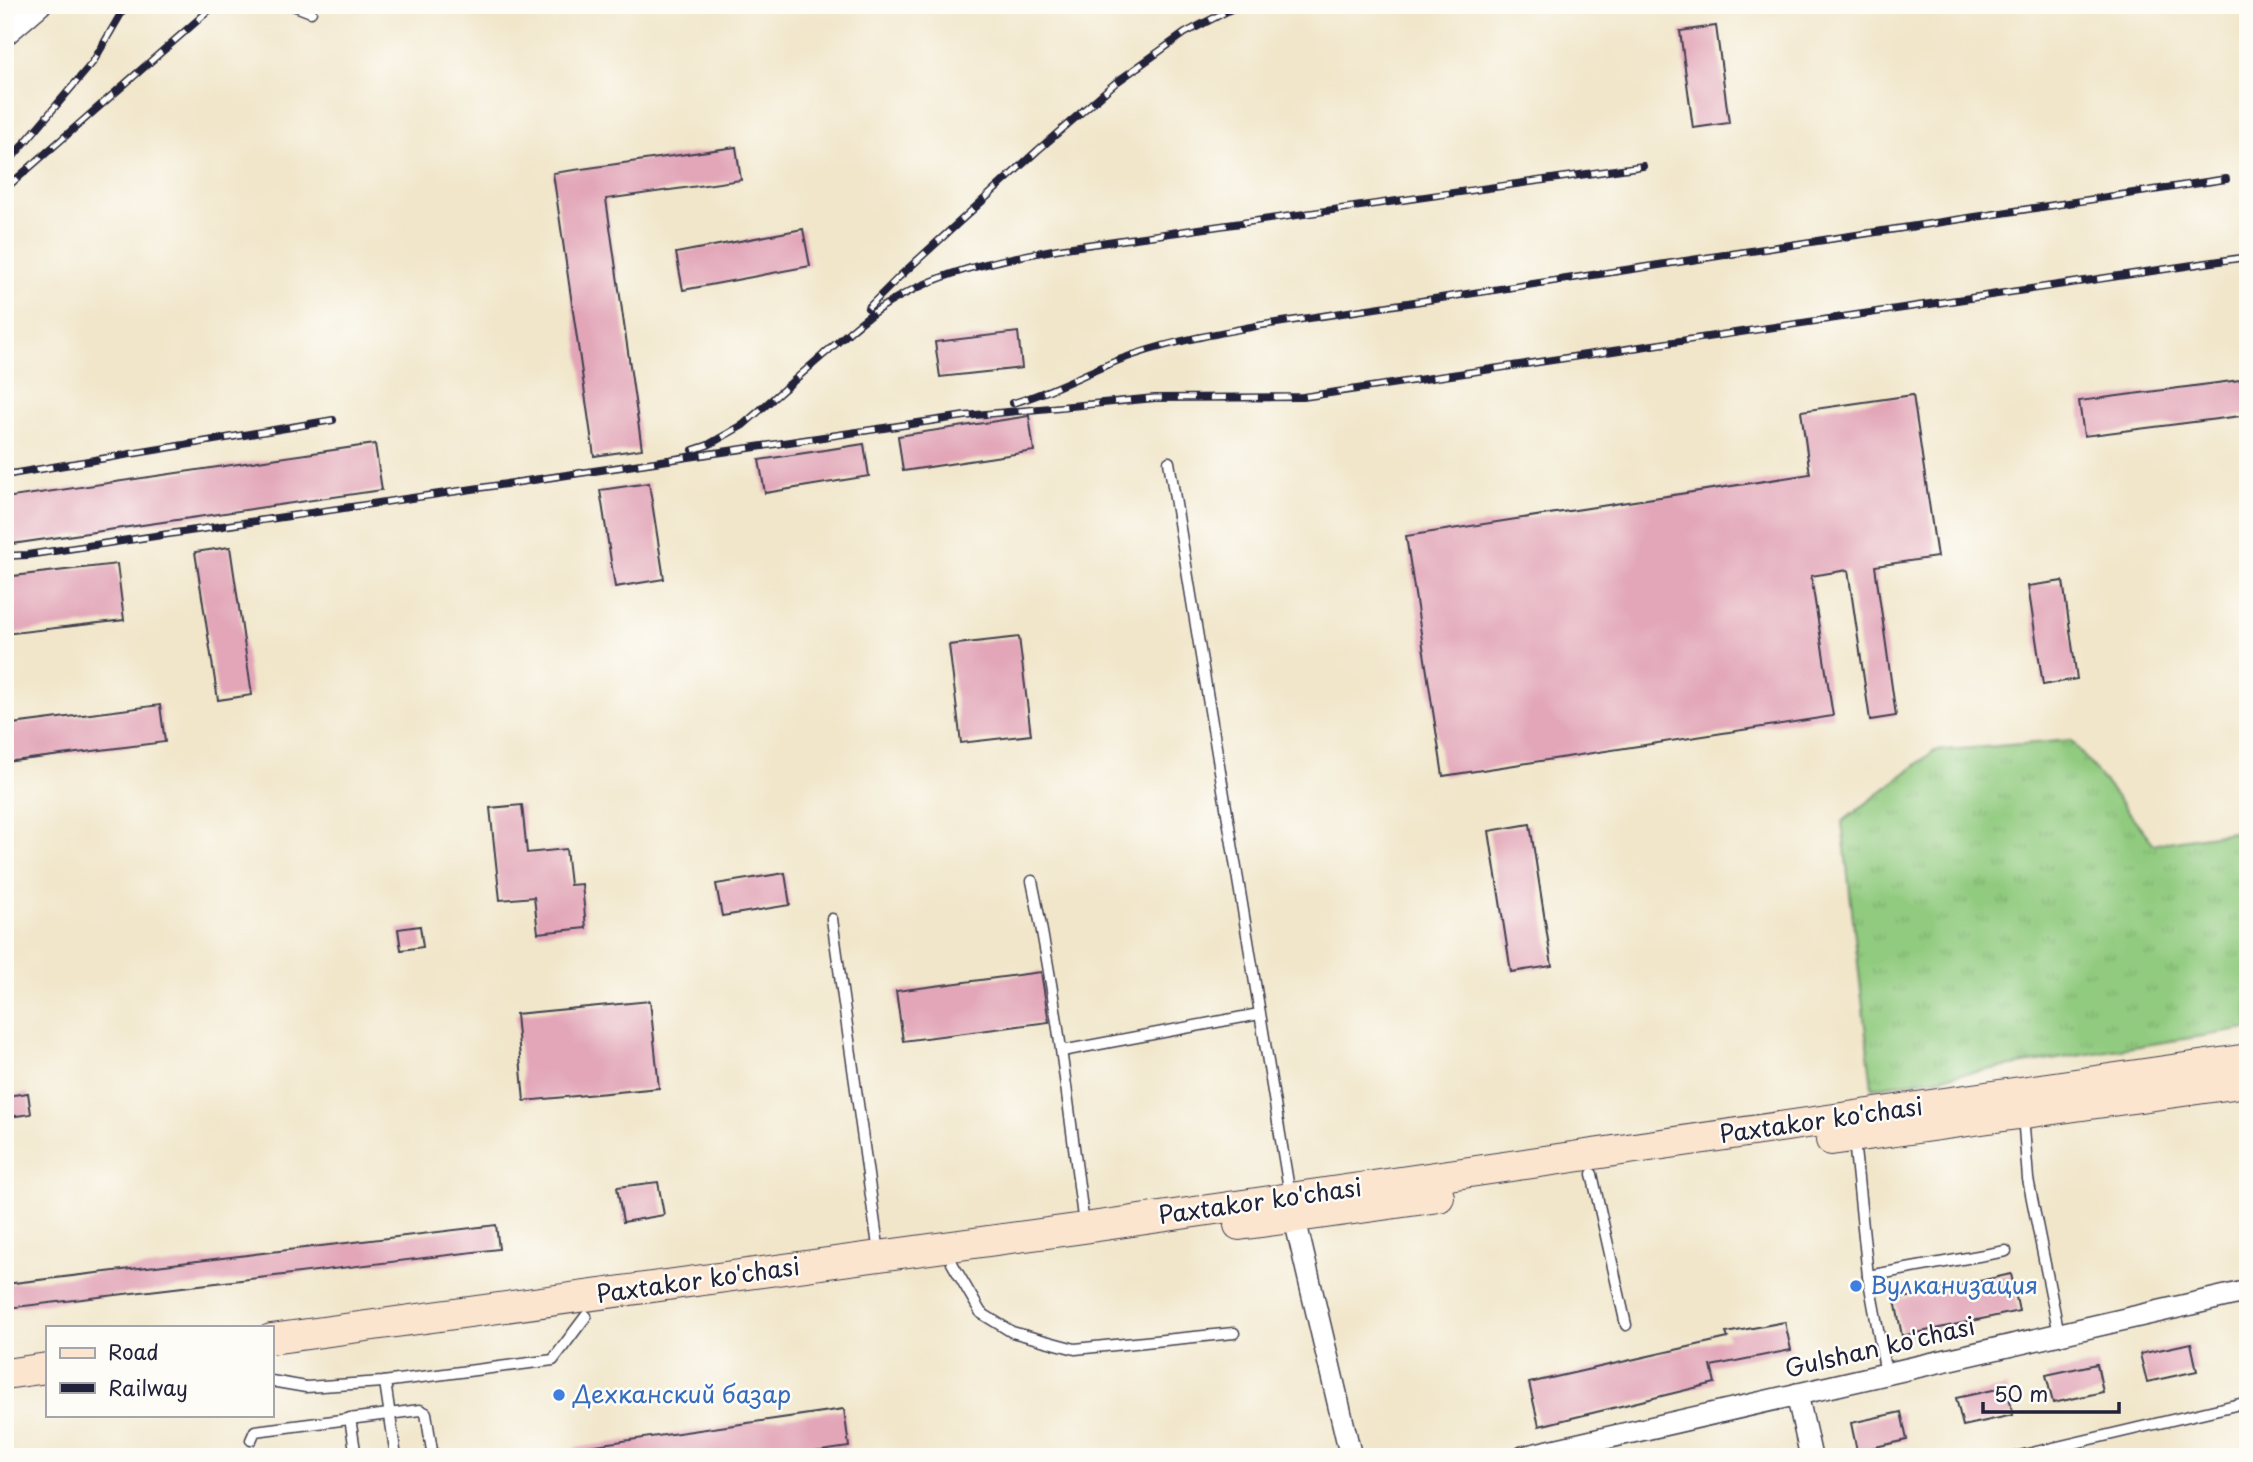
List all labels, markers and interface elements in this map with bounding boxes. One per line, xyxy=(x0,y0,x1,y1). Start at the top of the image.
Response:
street label: Paxtakor ko'chasi xyxy=(1717,1087,1925,1151)
street label: Paxtakor ko'chasi xyxy=(1156,1168,1364,1232)
street label: Paxtakor ko'chasi xyxy=(594,1247,802,1311)
place label: Вулканизация xyxy=(1870,1266,2038,1302)
marker: Вулканизация xyxy=(1848,1278,1864,1294)
street label: Gulshan ko'chasi xyxy=(1781,1307,1978,1385)
legend xyxy=(46,1326,273,1416)
text: Road xyxy=(108,1335,159,1367)
text: Railway xyxy=(108,1371,188,1403)
scale bar xyxy=(1983,1371,2120,1415)
place label: Дехканский базар xyxy=(572,1375,791,1411)
text: 50 m xyxy=(1994,1377,2048,1409)
marker: Дехканский базар xyxy=(551,1387,567,1403)

